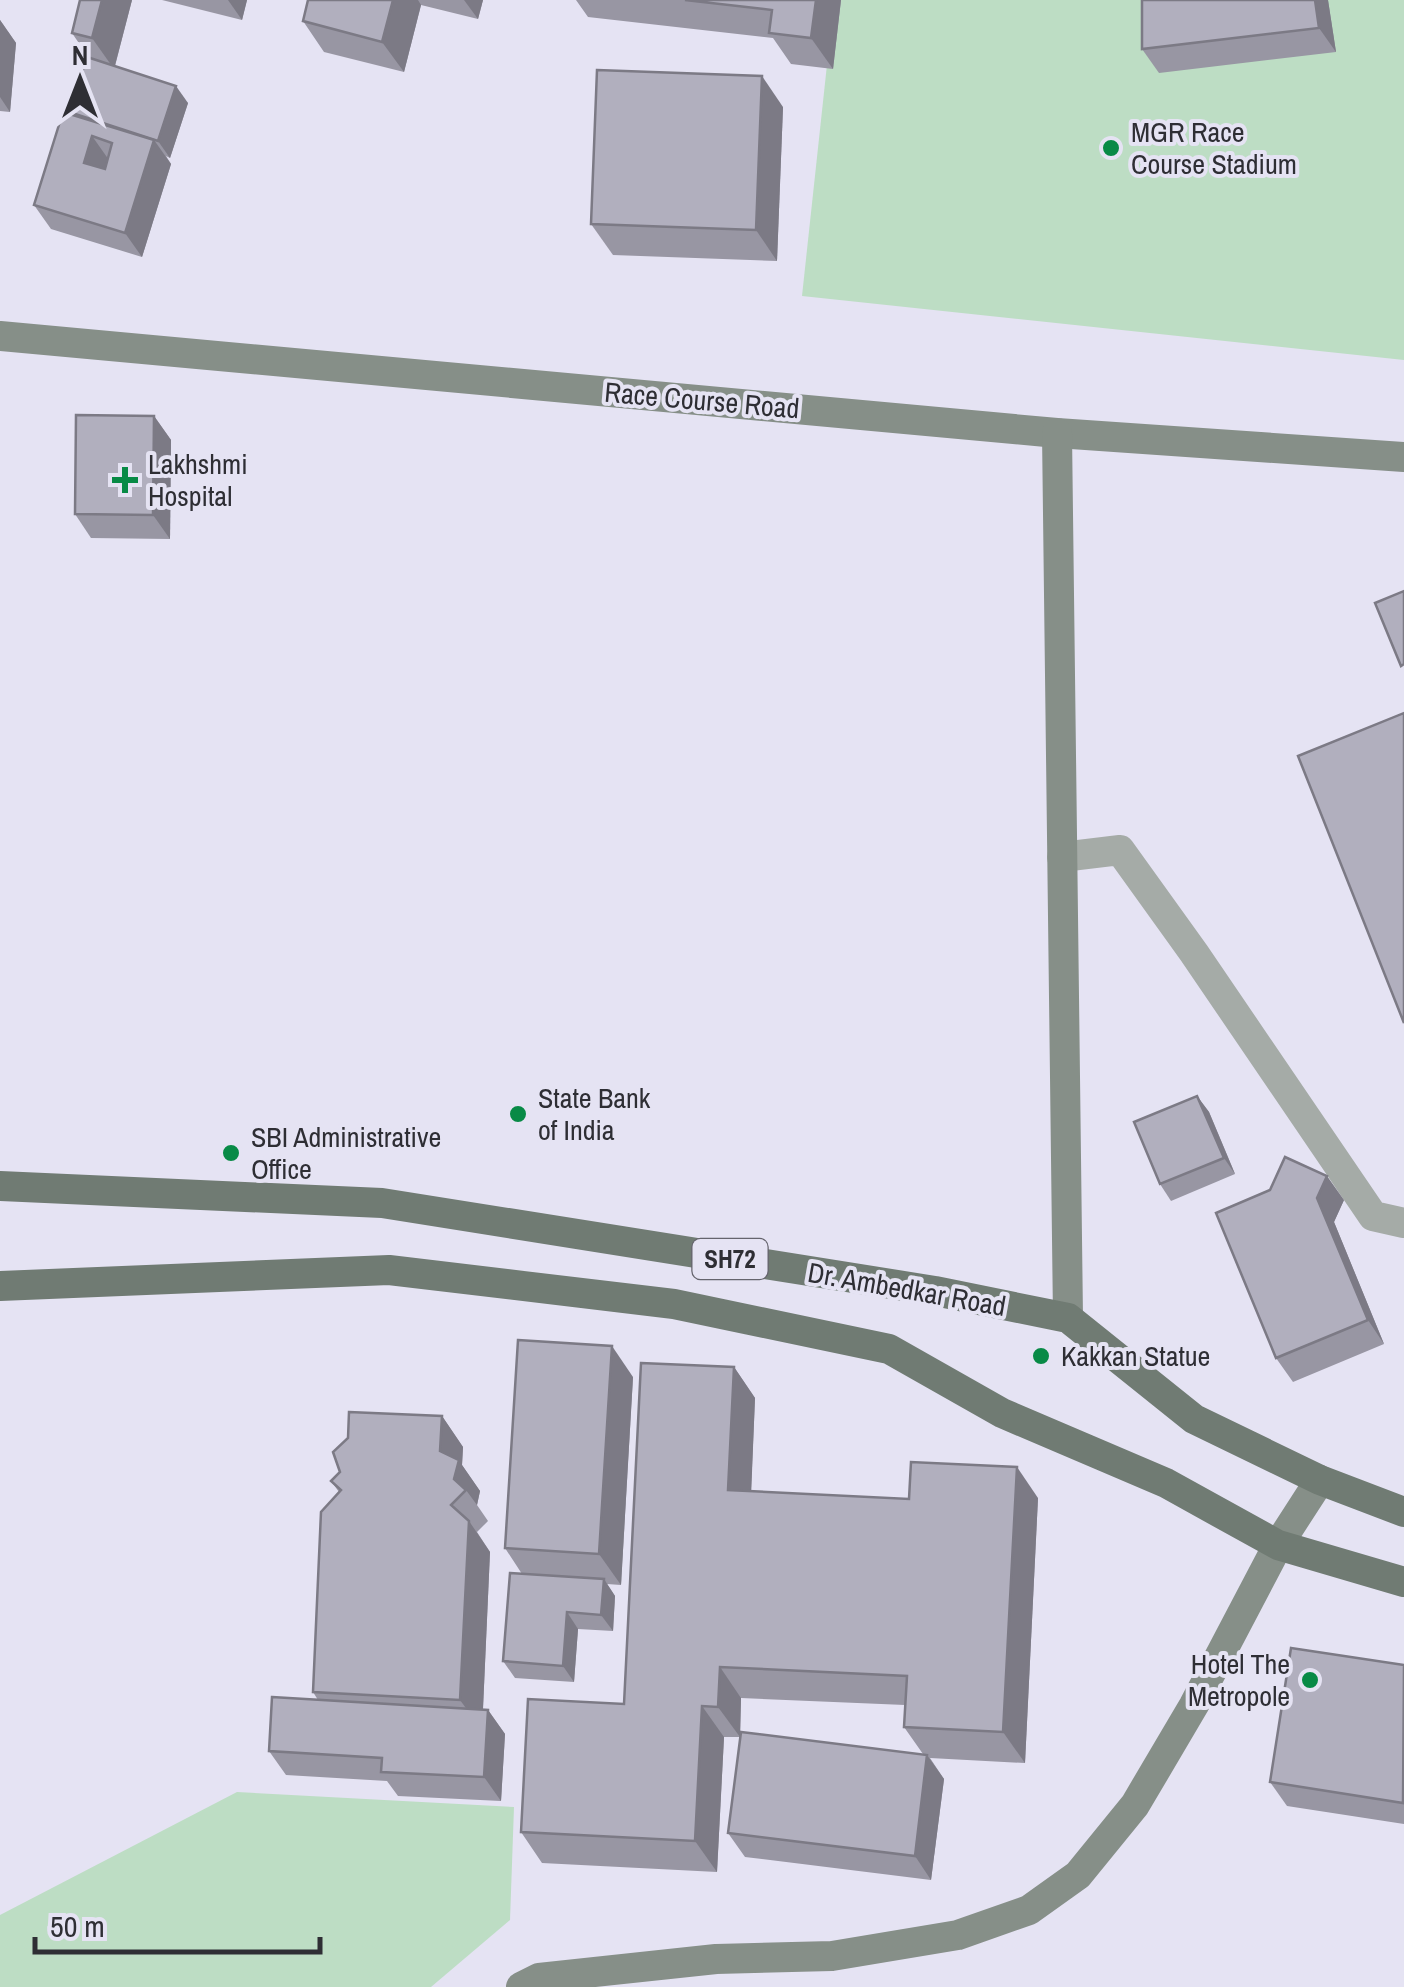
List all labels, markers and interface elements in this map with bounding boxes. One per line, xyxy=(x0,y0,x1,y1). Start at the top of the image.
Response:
north arrow xyxy=(30,30,130,130)
text: N xyxy=(72,36,88,74)
place label: MGR Race Course Stadium xyxy=(1131,113,1297,183)
marker: MGR Race Course Stadium xyxy=(1100,137,1122,159)
street label: Race Course Road xyxy=(603,373,801,427)
place label: Lakhshmi Hospital xyxy=(148,445,248,515)
marker: Lakhshmi Hospital xyxy=(112,467,138,493)
place label: State Bank of India xyxy=(538,1079,651,1149)
marker: State Bank of India xyxy=(507,1103,529,1125)
place label: SBI Administrative Office xyxy=(251,1118,441,1188)
marker: SBI Administrative Office xyxy=(220,1142,242,1164)
road number: SH72 xyxy=(692,1239,768,1279)
street label: Dr. Ambedkar Road xyxy=(805,1253,1009,1325)
place label: Kakkan Statue xyxy=(1061,1337,1210,1375)
marker: Kakkan Statue xyxy=(1030,1345,1052,1367)
place label: Hotel The Metropole xyxy=(1188,1645,1290,1715)
marker: Hotel The Metropole xyxy=(1299,1669,1321,1691)
scale bar xyxy=(35,1892,320,1954)
text: 50 m xyxy=(50,1906,105,1946)

